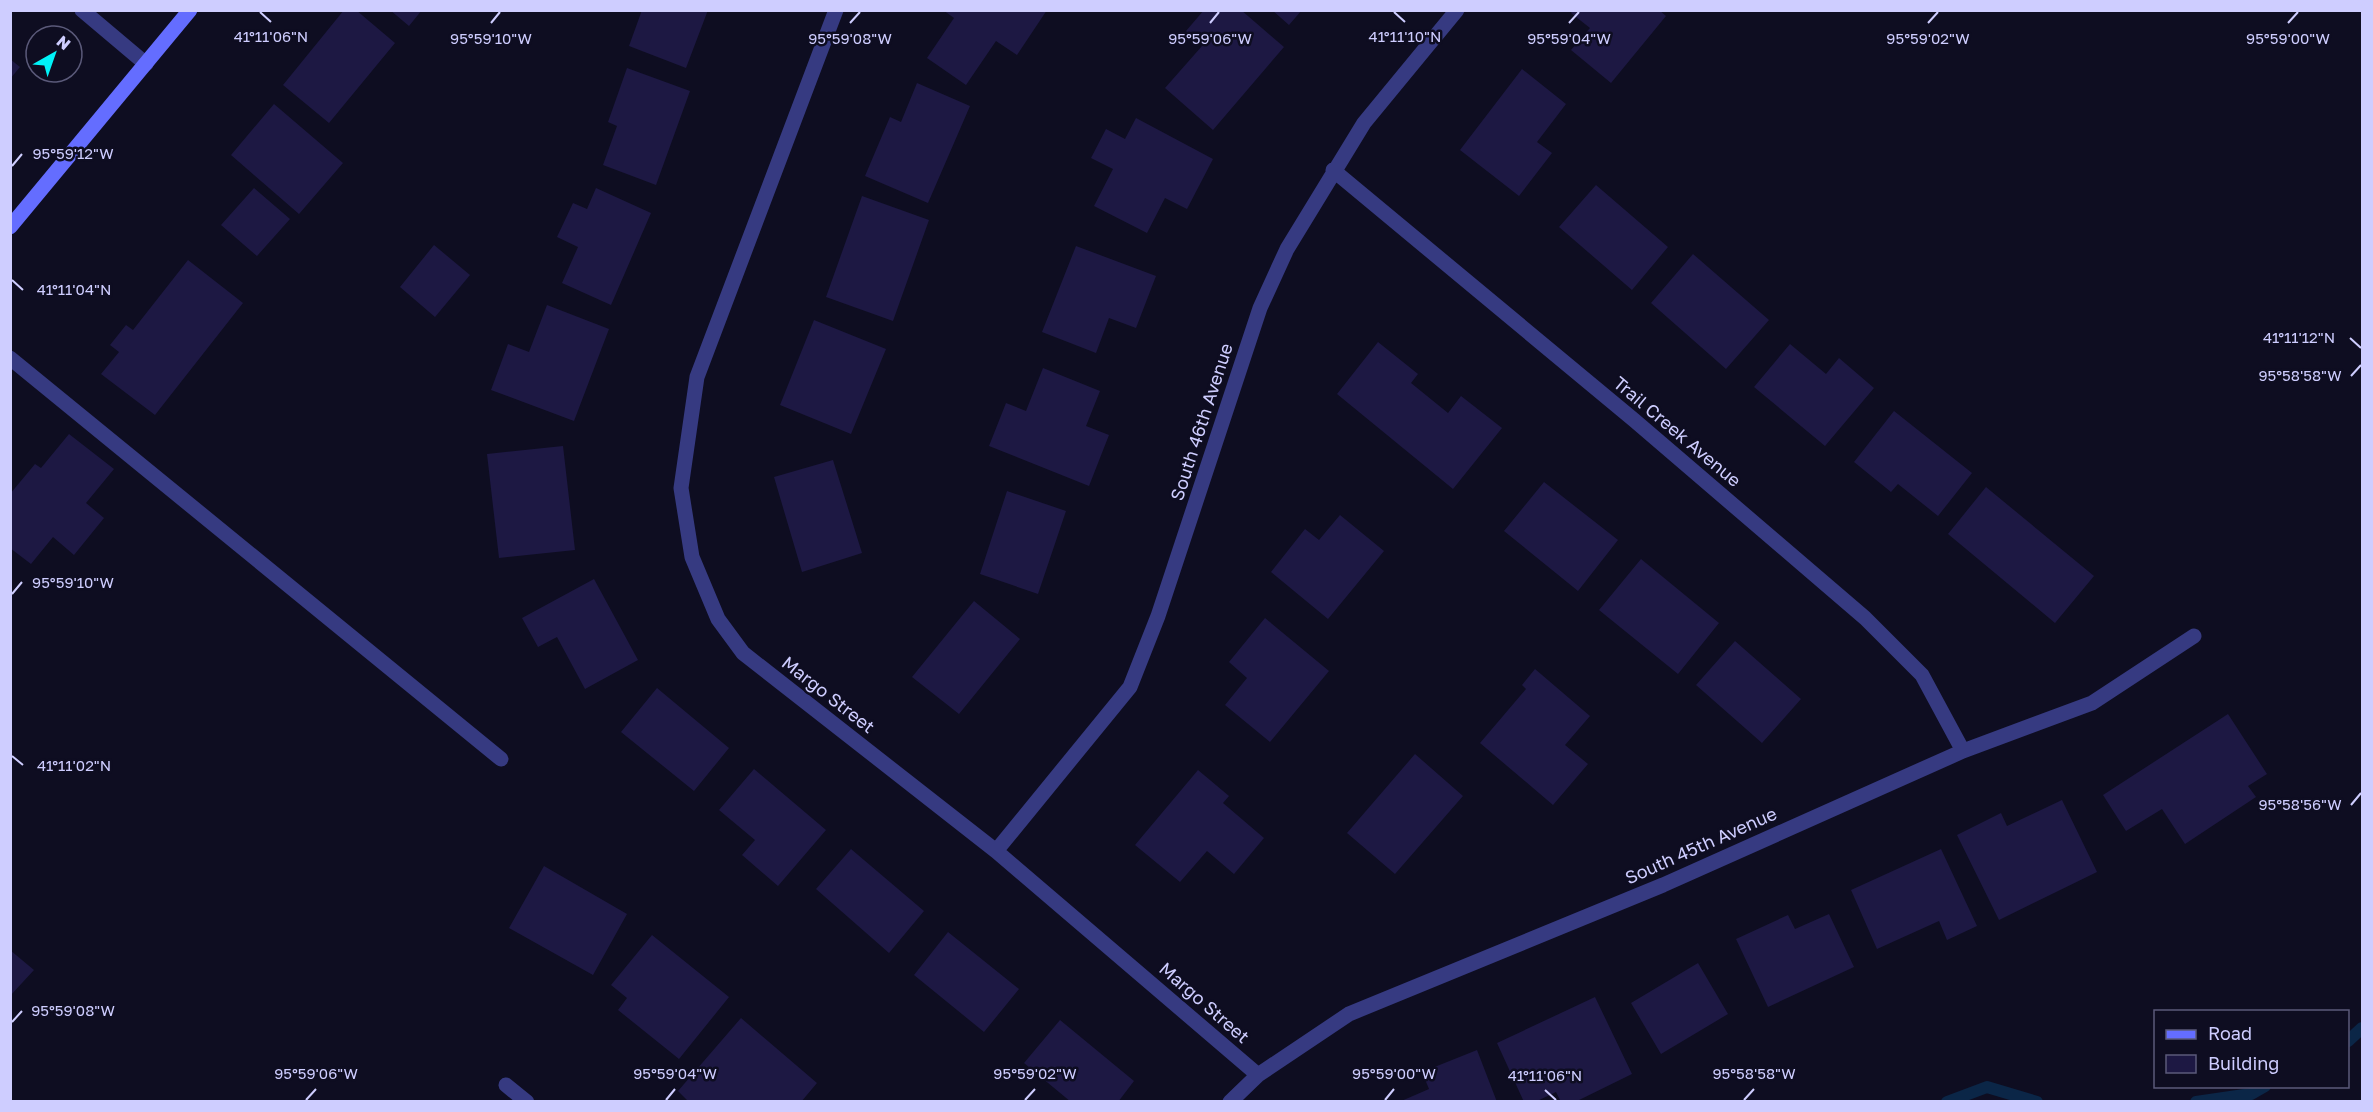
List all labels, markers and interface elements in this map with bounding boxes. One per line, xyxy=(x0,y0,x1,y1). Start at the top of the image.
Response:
north arrow xyxy=(24,24,84,84)
text: 41°11'06"N xyxy=(234,27,308,45)
text: 41°11'10"N xyxy=(1369,27,1441,45)
text: 95°59'10"W xyxy=(450,29,532,47)
text: 95°59'08"W xyxy=(808,29,892,47)
text: 95°59'06"W xyxy=(1168,29,1252,47)
text: 95°59'04"W xyxy=(1527,29,1611,47)
text: 95°59'02"W xyxy=(1886,29,1970,47)
text: 95°59'00"W xyxy=(2246,29,2330,47)
text: N xyxy=(53,31,75,54)
text: 95°59'12"W xyxy=(32,144,114,162)
text: 41°11'04"N xyxy=(37,280,111,298)
text: 41°11'12"N xyxy=(2263,328,2335,346)
street label: South 46th Avenue xyxy=(1165,340,1237,503)
text: 95°58'58"W xyxy=(2258,366,2342,384)
street label: Trail Creek Avenue xyxy=(1609,371,1746,491)
text: 95°59'10"W xyxy=(32,573,114,591)
street label: Margo Street xyxy=(778,651,880,737)
text: 41°11'02"N xyxy=(37,756,111,774)
text: 95°58'56"W xyxy=(2258,795,2342,813)
street label: South 45th Avenue xyxy=(1621,802,1780,888)
street label: Margo Street xyxy=(1155,957,1254,1047)
text: 95°59'08"W xyxy=(31,1001,115,1019)
legend xyxy=(2154,1010,2349,1088)
text: Road xyxy=(2208,1022,2252,1044)
text: Building xyxy=(2208,1052,2279,1074)
text: 95°59'06"W xyxy=(274,1064,358,1082)
text: 95°59'04"W xyxy=(633,1064,717,1082)
text: 95°59'02"W xyxy=(993,1064,1077,1082)
text: 95°59'00"W xyxy=(1352,1064,1436,1082)
text: 95°58'58"W xyxy=(1712,1064,1796,1082)
text: 41°11'06"N xyxy=(1508,1066,1582,1084)

